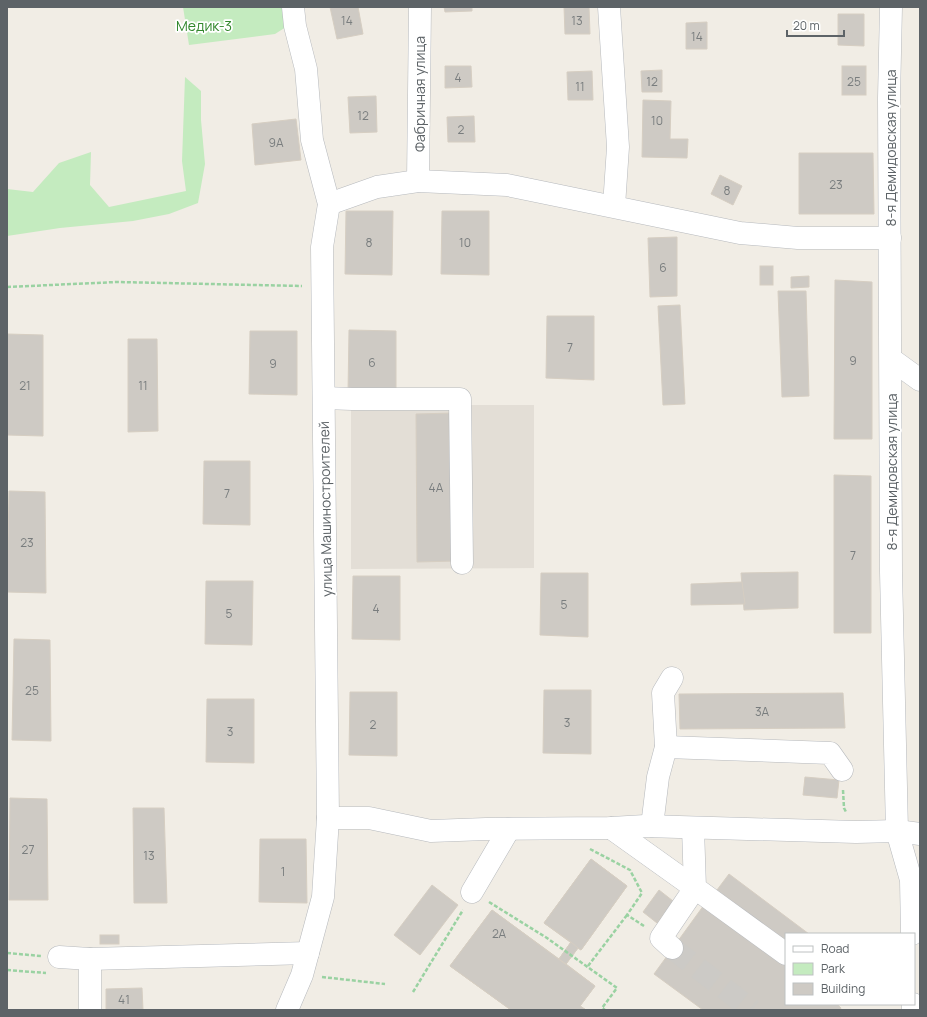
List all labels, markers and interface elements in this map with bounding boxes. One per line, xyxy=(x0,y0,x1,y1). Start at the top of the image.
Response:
house number: 14 xyxy=(341,12,353,29)
house number: 13 xyxy=(571,12,583,29)
scale bar xyxy=(787,12,844,38)
park label: Медик-3 xyxy=(176,16,232,35)
text: 20 m xyxy=(793,17,820,34)
house number: 14 xyxy=(691,28,703,45)
street label: Фабричная улица xyxy=(410,36,429,152)
house number: 4 xyxy=(454,69,462,86)
street label: 8-я Демидовская улица xyxy=(881,69,900,227)
house number: 12 xyxy=(646,73,658,90)
house number: 25 xyxy=(847,73,861,90)
house number: 11 xyxy=(575,78,585,95)
house number: 12 xyxy=(357,107,369,124)
house number: 10 xyxy=(651,112,663,129)
house number: 2 xyxy=(458,121,465,138)
house number: 9А xyxy=(268,134,284,151)
house number: 23 xyxy=(829,176,843,193)
house number: 8 xyxy=(724,182,731,199)
house number: 8 xyxy=(366,234,373,251)
house number: 10 xyxy=(459,234,471,251)
house number: 6 xyxy=(659,259,667,276)
house number: 7 xyxy=(567,339,573,356)
house number: 9 xyxy=(849,352,857,369)
house number: 6 xyxy=(368,354,376,371)
house number: 9 xyxy=(269,355,277,372)
house number: 21 xyxy=(19,377,31,394)
house number: 11 xyxy=(138,377,148,394)
street label: 8-я Демидовская улица xyxy=(882,393,901,551)
street label: улица Машиностроителей xyxy=(314,421,336,597)
house number: 4А xyxy=(429,479,444,496)
house number: 7 xyxy=(224,485,230,502)
house number: 23 xyxy=(20,534,34,551)
house number: 7 xyxy=(850,547,856,564)
house number: 5 xyxy=(561,596,568,613)
house number: 4 xyxy=(372,600,380,617)
house number: 5 xyxy=(226,605,233,622)
house number: 25 xyxy=(25,682,39,699)
house number: 3А xyxy=(755,703,770,720)
house number: 3 xyxy=(564,714,570,731)
house number: 2 xyxy=(370,716,377,733)
house number: 3 xyxy=(227,723,233,740)
house number: 27 xyxy=(22,841,34,858)
house number: 13 xyxy=(143,847,155,864)
house number: 1 xyxy=(281,863,285,880)
house number: 2А xyxy=(492,925,506,942)
legend xyxy=(785,933,915,1005)
text: Road xyxy=(821,940,849,957)
text: Park xyxy=(821,960,846,977)
text: Building xyxy=(821,980,865,997)
house number: 41 xyxy=(118,991,130,1008)

